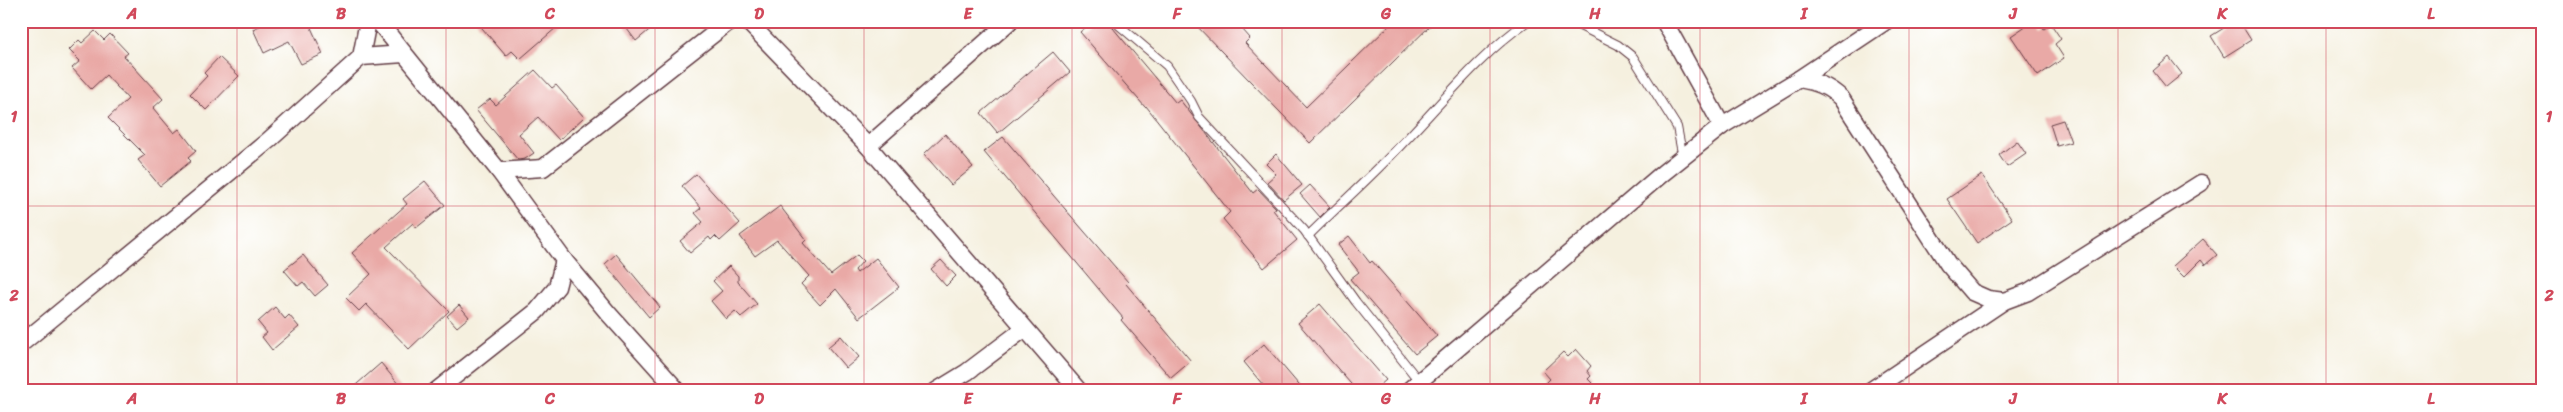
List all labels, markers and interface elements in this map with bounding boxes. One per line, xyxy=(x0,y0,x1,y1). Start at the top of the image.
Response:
text: A xyxy=(126,0,137,28)
text: B xyxy=(336,0,347,28)
text: C xyxy=(544,0,556,28)
text: D xyxy=(754,0,764,28)
text: E xyxy=(964,0,974,28)
text: F xyxy=(1172,0,1183,28)
text: G xyxy=(1380,0,1392,28)
text: H xyxy=(1588,0,1601,28)
text: I xyxy=(1800,0,1809,28)
text: J xyxy=(2008,0,2018,28)
text: K xyxy=(2216,0,2228,28)
text: L xyxy=(2427,0,2435,28)
text: 1 xyxy=(11,102,18,131)
text: 1 xyxy=(2546,102,2553,131)
text: 2 xyxy=(8,281,19,310)
text: 2 xyxy=(2543,281,2554,310)
text: A xyxy=(126,384,137,412)
text: B xyxy=(336,384,347,412)
text: C xyxy=(544,384,556,412)
text: D xyxy=(754,384,764,412)
text: E xyxy=(964,384,974,412)
text: F xyxy=(1172,384,1183,412)
text: G xyxy=(1380,384,1392,412)
text: H xyxy=(1588,384,1601,412)
text: I xyxy=(1800,384,1809,412)
text: J xyxy=(2008,384,2018,412)
text: K xyxy=(2216,384,2228,412)
text: L xyxy=(2427,384,2435,412)

